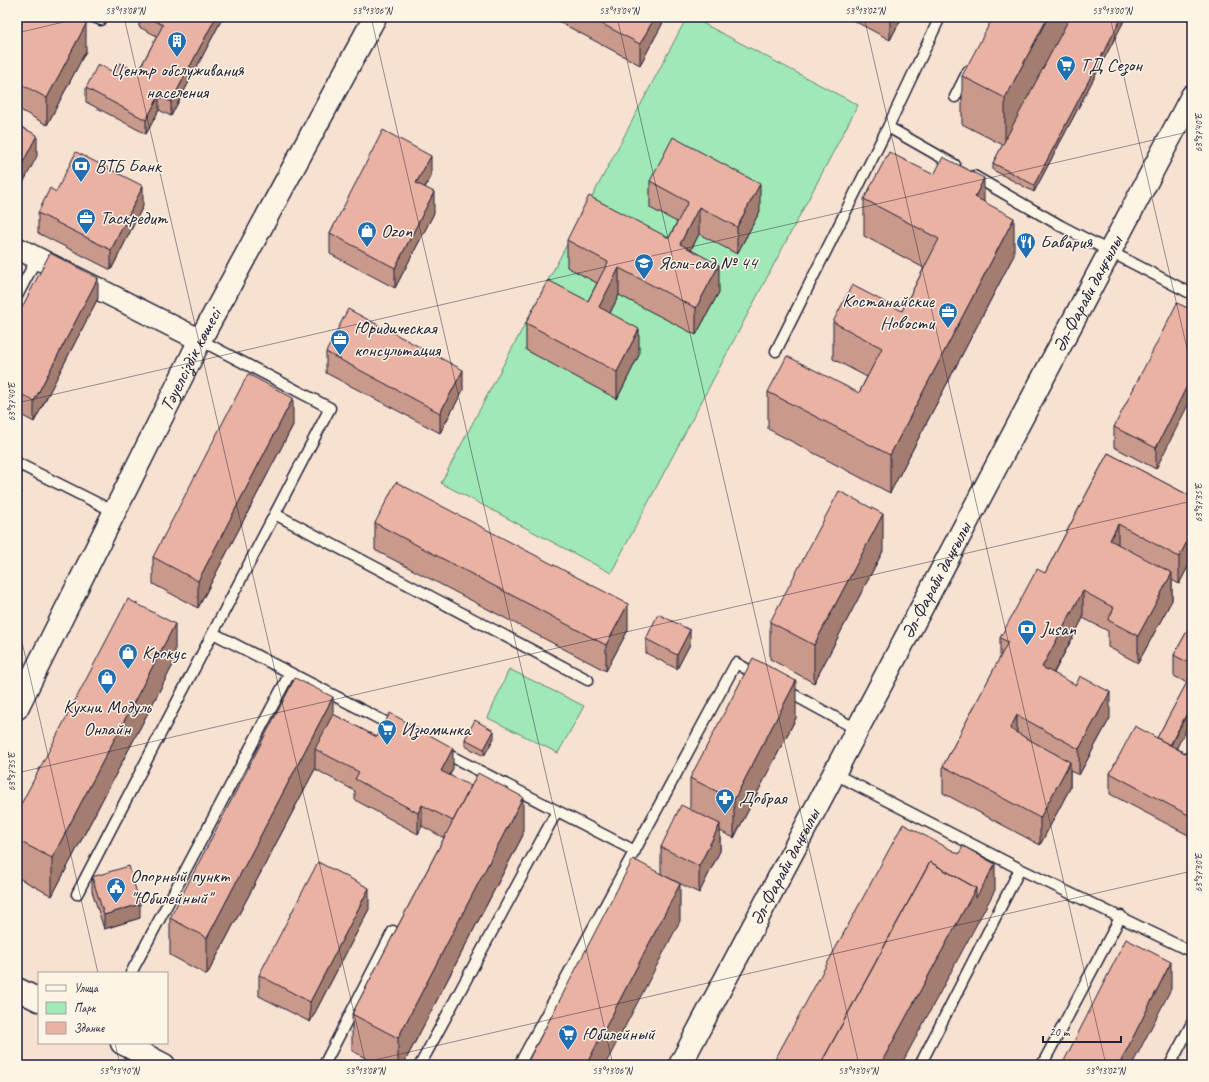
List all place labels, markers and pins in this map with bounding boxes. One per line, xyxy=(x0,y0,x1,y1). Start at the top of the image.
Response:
building icon: Центр обслуживания населения xyxy=(166,30,188,58)
place label: ТД Сезон xyxy=(1080,53,1143,77)
supermarket icon: ТД Сезон xyxy=(1055,54,1077,82)
place label: Центр обслуживания населения xyxy=(110,58,245,104)
place label: ВТБ Банк xyxy=(95,154,163,178)
bank icon: ВТБ Банк xyxy=(70,155,92,183)
place label: Таскредит xyxy=(100,206,169,230)
office icon: Таскредит xyxy=(75,207,97,235)
place label: Ozon xyxy=(381,219,413,243)
shop icon: Ozon xyxy=(356,220,378,248)
place label: Бавария xyxy=(1040,230,1093,254)
restaurant icon: Бавария xyxy=(1015,231,1037,259)
place label: Ясли-сад № 44 xyxy=(658,251,760,275)
school or university icon: Ясли-сад № 44 xyxy=(633,252,655,280)
place label: Костанайские Новости xyxy=(842,289,936,335)
office icon: Костанайские Новости xyxy=(937,301,959,329)
place label: Юридическая консультация xyxy=(354,316,442,362)
office icon: Юридическая консультация xyxy=(329,328,351,356)
place label: Jusan xyxy=(1040,617,1077,641)
bank icon: Jusan xyxy=(1016,618,1038,646)
place label: Крокус xyxy=(142,641,187,665)
shop icon: Крокус xyxy=(117,642,139,670)
shop icon: Кухни Модуль Онлайн xyxy=(96,667,118,695)
place label: Кухни Модуль Онлайн xyxy=(63,695,153,741)
place label: Изюминка xyxy=(401,717,473,741)
supermarket icon: Изюминка xyxy=(376,718,398,746)
place label: Добрая xyxy=(739,786,788,810)
pharmacy icon: Добрая xyxy=(714,787,736,815)
place label: Опорный пункт "Юбилейный" xyxy=(130,864,230,910)
public building icon: Опорный пункт "Юбилейный" xyxy=(105,876,127,904)
place label: Юбилейный xyxy=(582,1022,656,1046)
supermarket icon: Юбилейный xyxy=(557,1023,579,1051)

